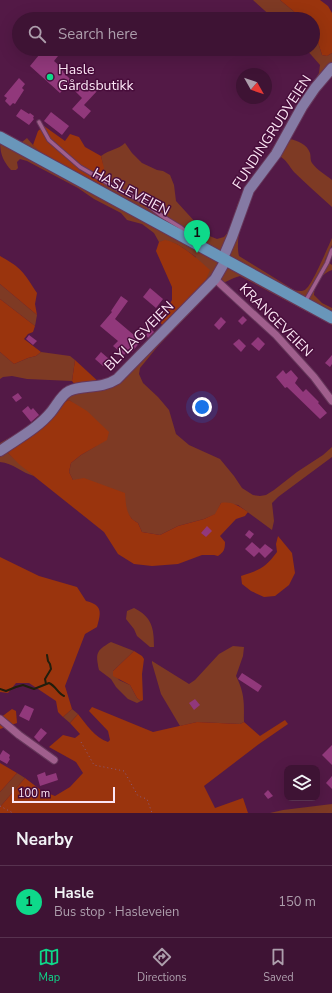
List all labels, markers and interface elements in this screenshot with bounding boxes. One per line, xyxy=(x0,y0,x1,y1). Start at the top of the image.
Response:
search box xyxy=(12,12,320,56)
icon: search xyxy=(26,23,48,45)
text: Search here xyxy=(58,24,138,44)
place label: Hasle Gårdsbutikk xyxy=(58,60,135,95)
north arrow xyxy=(236,68,272,104)
street label: FUNDINGRUDVEIEN xyxy=(228,71,316,193)
marker: Hasle Gårdsbutikk xyxy=(45,72,55,82)
street label: HASLEVEIEN xyxy=(89,164,173,220)
pin: 1 xyxy=(184,220,210,253)
street label: KRANGEVEIEN xyxy=(235,279,317,361)
street label: BLYLAGVEIEN xyxy=(100,297,178,375)
your location xyxy=(192,397,212,417)
map controls xyxy=(284,765,320,801)
button: layers xyxy=(284,765,320,801)
scale bar xyxy=(12,785,115,804)
text: 100 m xyxy=(18,786,50,801)
text: Nearby xyxy=(16,828,73,851)
text: Hasle xyxy=(54,883,94,903)
text: 1 xyxy=(25,893,33,911)
text: 150 m xyxy=(278,893,316,911)
text: Bus stop · Hasleveien xyxy=(54,903,179,921)
tab: Map xyxy=(38,946,60,985)
tab: Directions xyxy=(137,946,187,985)
tab: Saved xyxy=(263,946,294,985)

